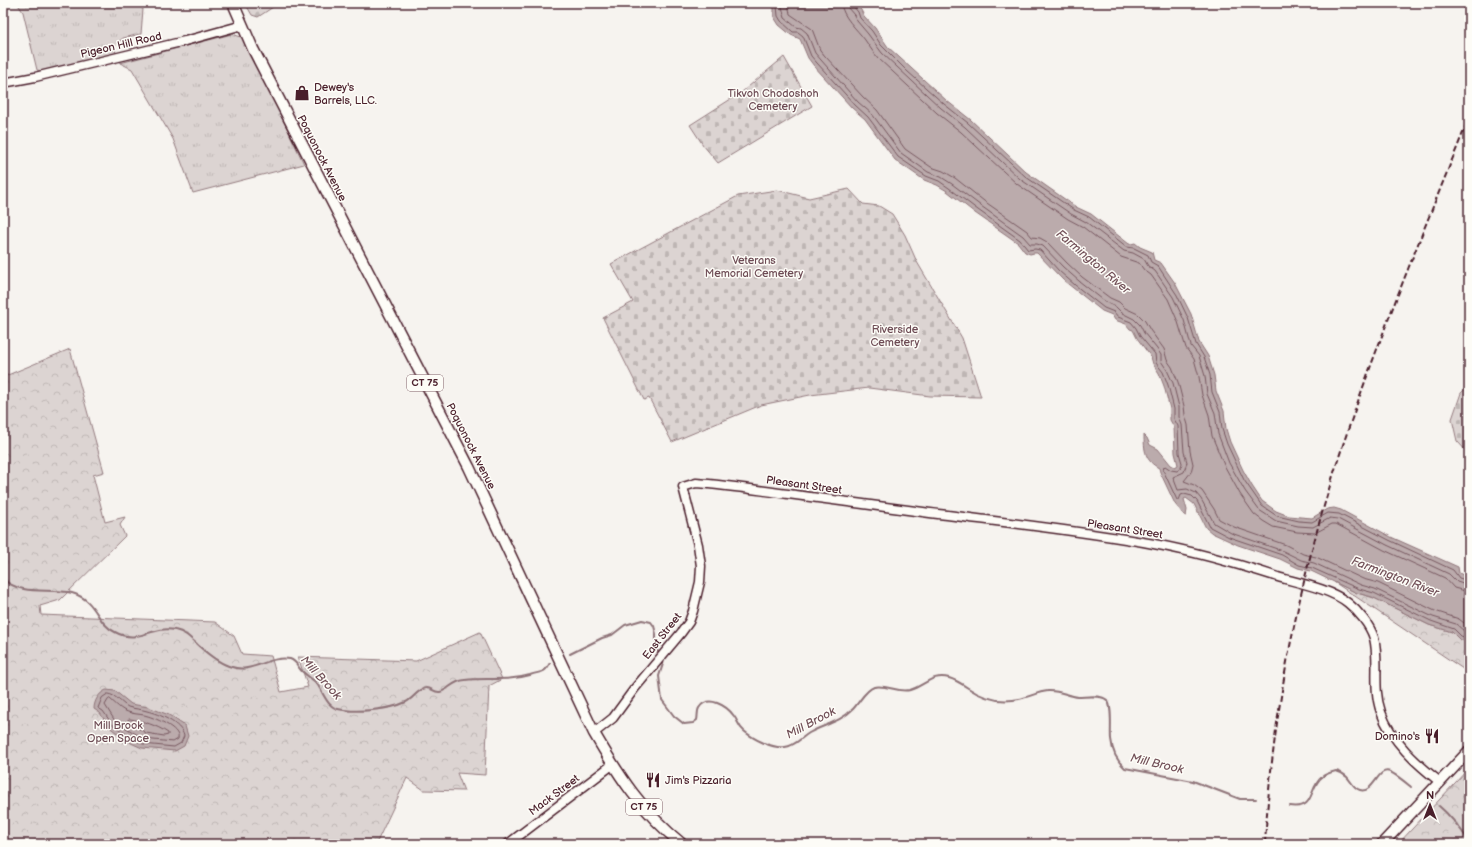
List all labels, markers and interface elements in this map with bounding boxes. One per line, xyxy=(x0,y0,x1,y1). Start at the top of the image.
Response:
street label: Pigeon Hill Road xyxy=(79,29,163,61)
place label: Dewey's Barrels, LLC. xyxy=(314,81,377,107)
shop icon: Dewey's Barrels, LLC. xyxy=(293,84,311,102)
park label: Tikvoh Chodoshoh Cemetery xyxy=(727,87,819,113)
street label: Poquonock Avenue xyxy=(295,113,350,204)
water label: Farmington River xyxy=(1053,227,1134,298)
park label: Veterans Memorial Cemetery xyxy=(705,254,803,280)
park label: Riverside Cemetery xyxy=(870,323,920,349)
road number: CT 75 xyxy=(407,375,443,391)
street label: Poquonock Avenue xyxy=(444,401,499,492)
street label: Pleasant Street xyxy=(765,473,843,497)
street label: Pleasant Street xyxy=(1086,517,1164,541)
water label: Farmington River xyxy=(1349,553,1442,601)
street label: East Street xyxy=(640,610,685,662)
water label: Mill Brook xyxy=(297,653,345,704)
water label: Mill Brook xyxy=(784,703,839,742)
park label: Mill Brook Open Space xyxy=(87,719,149,745)
restaurant icon: Domino's xyxy=(1423,727,1441,745)
place label: Domino's xyxy=(1375,730,1421,743)
water label: Mill Brook xyxy=(1129,751,1186,778)
street label: Mack Street xyxy=(526,771,582,818)
restaurant icon: Jim's Pizzaria xyxy=(644,771,662,789)
place label: Jim's Pizzaria xyxy=(665,774,731,787)
north arrow xyxy=(1410,785,1450,825)
text: N xyxy=(1426,789,1434,802)
road number: CT 75 xyxy=(626,799,662,815)

